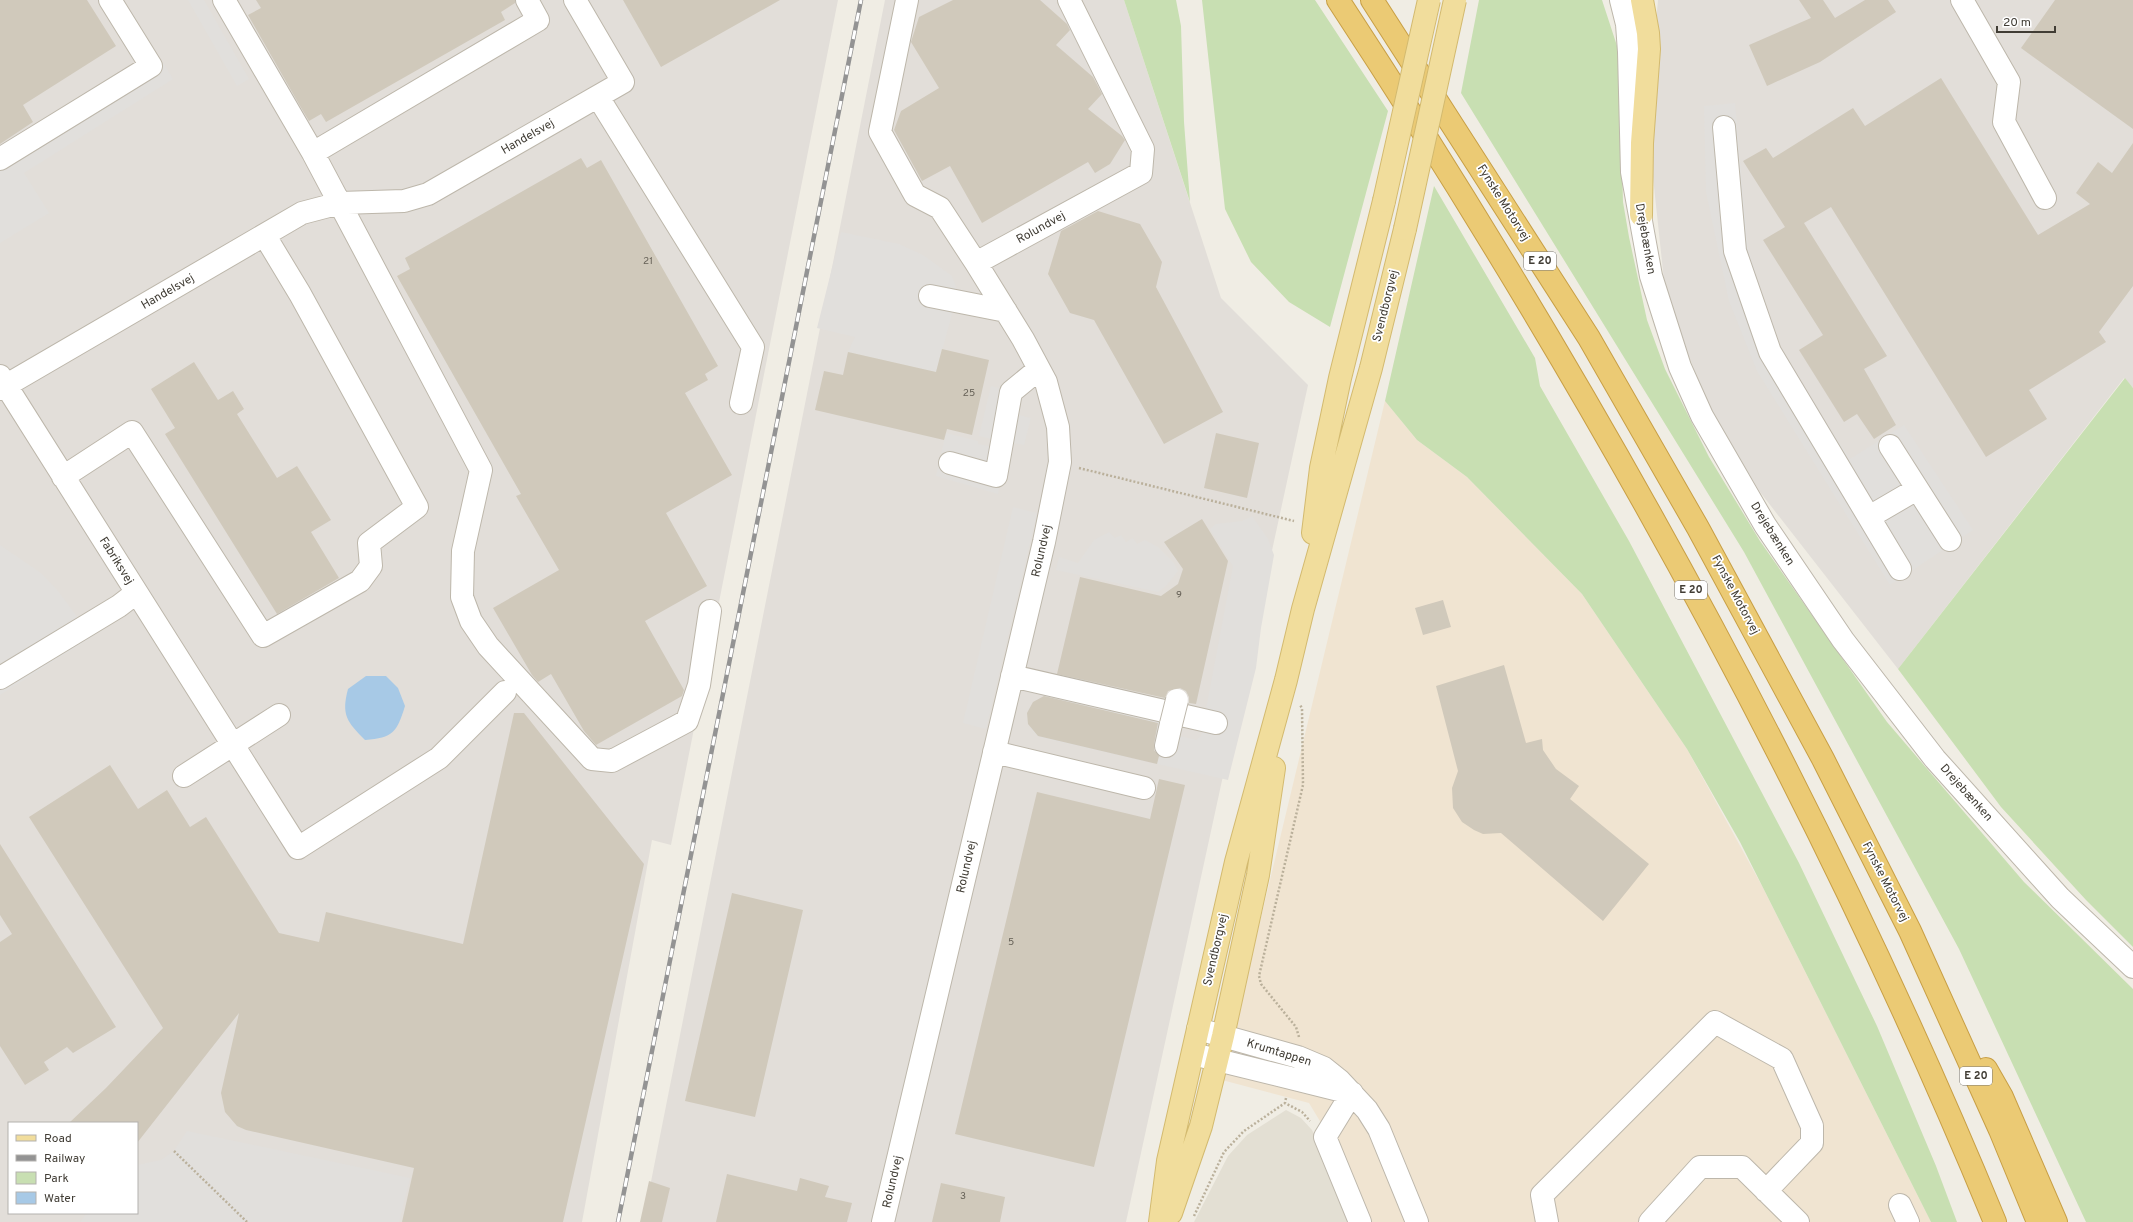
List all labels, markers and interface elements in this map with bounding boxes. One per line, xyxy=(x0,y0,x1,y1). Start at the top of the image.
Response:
scale bar xyxy=(1997,8,2055,34)
text: 20 m xyxy=(2003,15,2031,31)
street label: Handelsvej xyxy=(499,115,557,159)
street label: Fynske Motorvej xyxy=(1473,162,1533,244)
street label: Drejebænken xyxy=(1631,202,1659,276)
street label: Rolundvej xyxy=(1014,208,1068,248)
road number: E 20 xyxy=(1524,252,1556,270)
house number: 21 xyxy=(643,255,653,268)
street label: Svendborgvej xyxy=(1369,268,1403,344)
street label: Handelsvej xyxy=(139,270,197,314)
house number: 25 xyxy=(963,387,975,400)
street label: Drejebænken xyxy=(1746,499,1798,569)
street label: Rolundvej xyxy=(1028,523,1056,579)
street label: Fabriksvej xyxy=(95,534,137,588)
street label: Fynske Motorvej xyxy=(1707,553,1763,637)
road number: E 20 xyxy=(1675,581,1707,599)
house number: 9 xyxy=(1176,589,1182,602)
street label: Drejebænken xyxy=(1936,761,1996,825)
street label: Rolundvej xyxy=(953,839,981,895)
street label: Fynske Motorvej xyxy=(1858,839,1912,925)
street label: Svendborgvej xyxy=(1200,912,1232,988)
house number: 5 xyxy=(1008,936,1014,949)
street label: Krumtappen xyxy=(1245,1036,1313,1070)
road number: E 20 xyxy=(1960,1067,1992,1085)
legend xyxy=(8,1122,138,1214)
text: Road xyxy=(44,1131,72,1147)
text: Railway xyxy=(44,1151,85,1167)
street label: Rolundvej xyxy=(879,1154,907,1210)
text: Park xyxy=(44,1171,69,1187)
house number: 3 xyxy=(960,1190,966,1203)
text: Water xyxy=(44,1191,76,1207)

